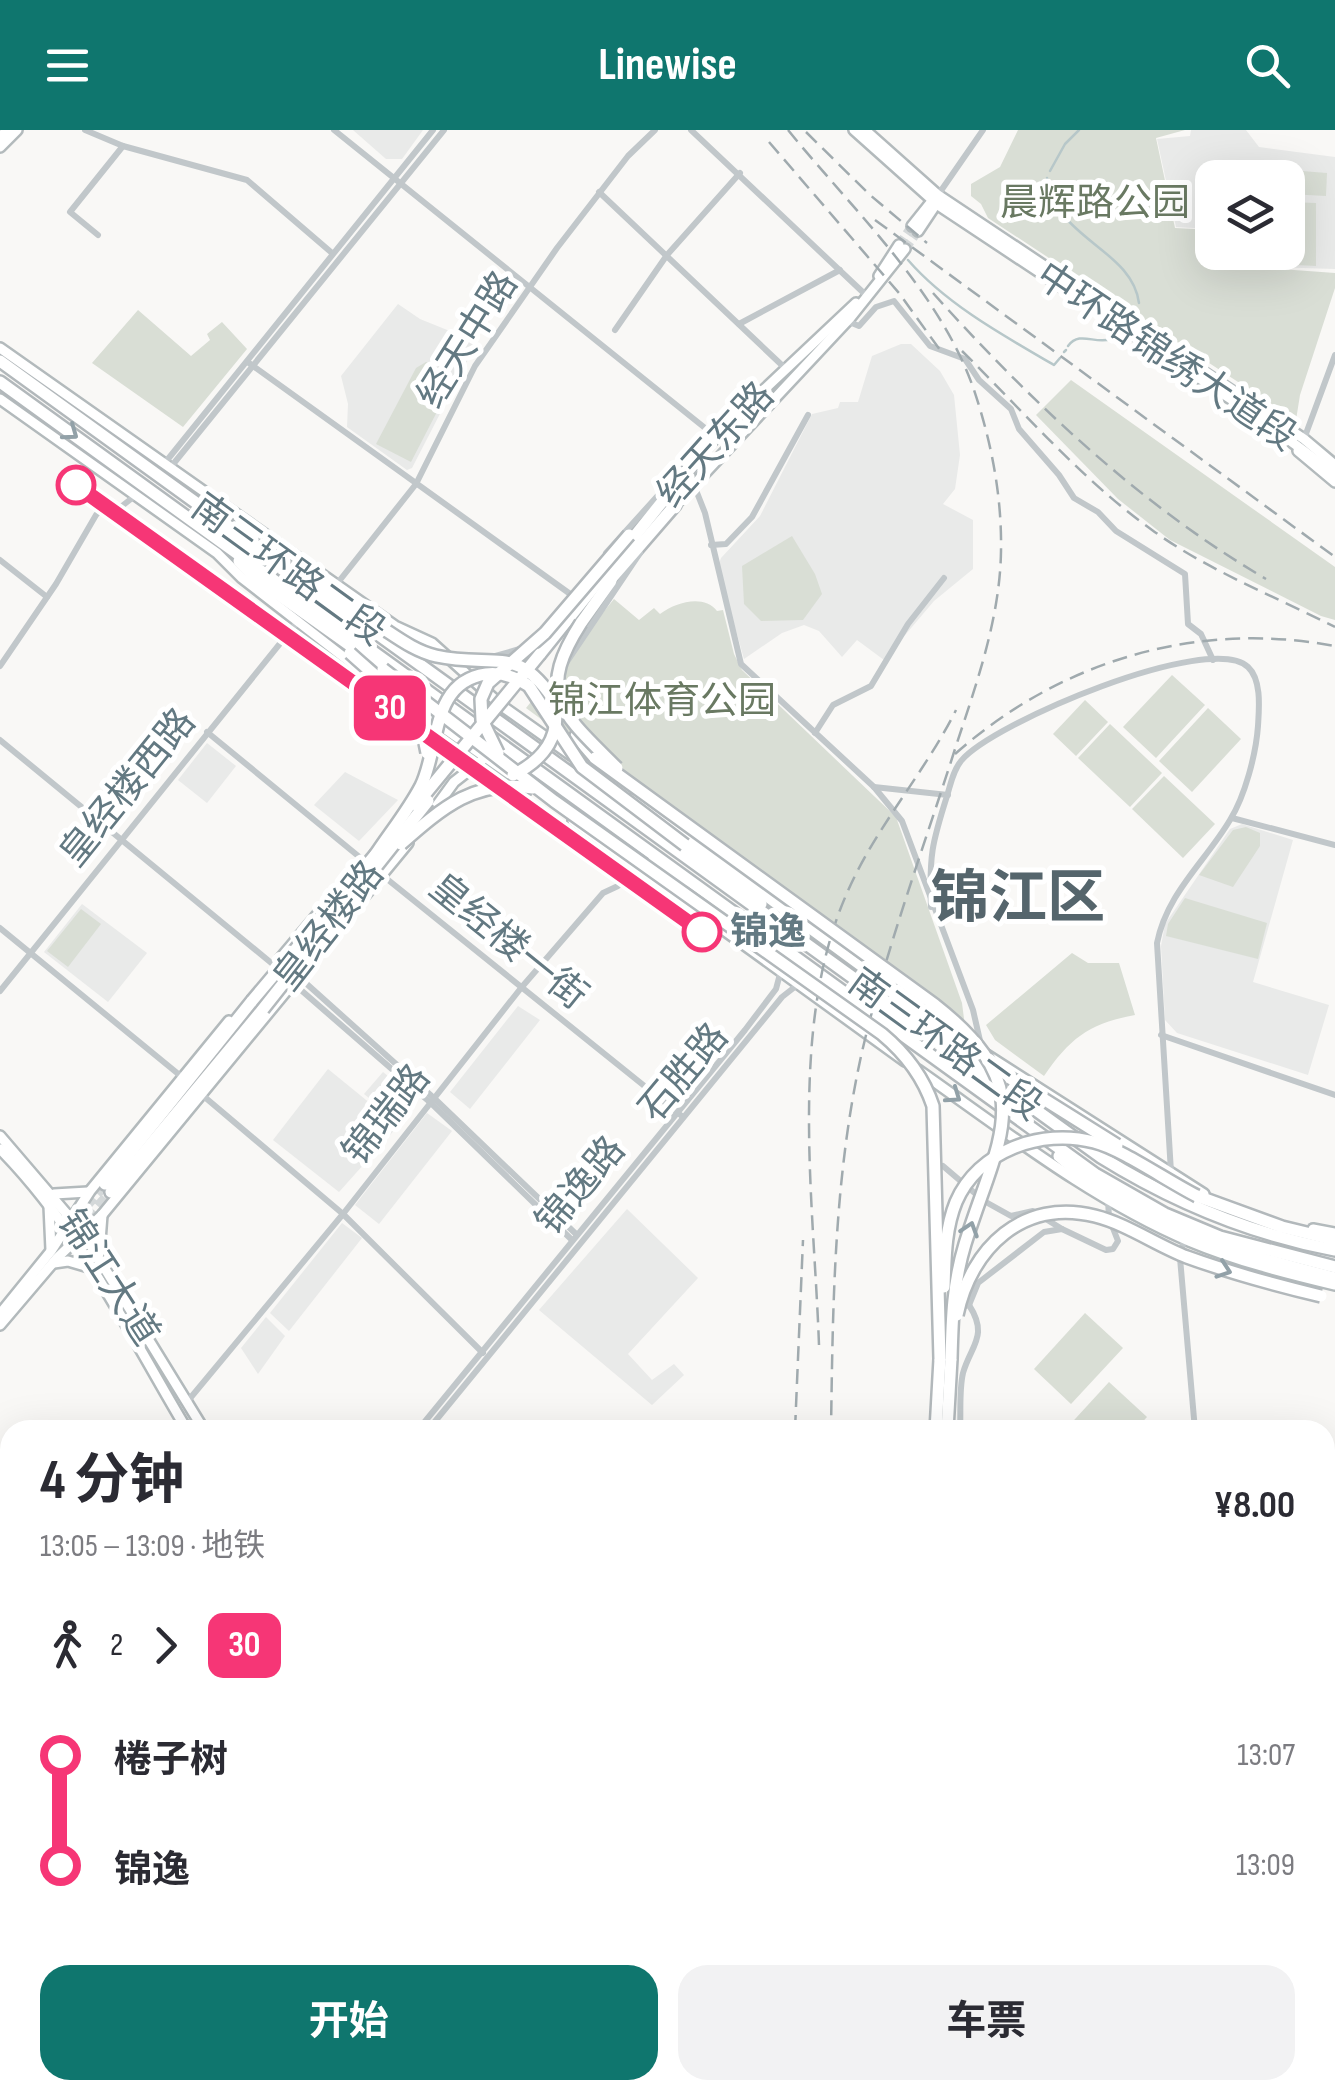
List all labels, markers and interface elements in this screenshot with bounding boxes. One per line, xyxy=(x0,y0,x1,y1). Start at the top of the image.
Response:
icon: menu xyxy=(40,38,95,93)
text: Linewise xyxy=(598,38,737,93)
icon: search xyxy=(1240,38,1295,93)
map controls xyxy=(1195,160,1305,270)
button: layers xyxy=(1195,160,1305,270)
park label: 晨辉路公园 xyxy=(1000,181,1190,226)
street label: 中环路锦绣大道段 xyxy=(1027,253,1305,461)
street label: 经天中路 xyxy=(409,264,527,416)
street label: 经天东路 xyxy=(648,373,784,517)
one-way arrow xyxy=(59,420,78,439)
unlabelled marker xyxy=(57,466,95,504)
street label: 南三环路二段 xyxy=(183,485,393,655)
line badge: 30 xyxy=(345,676,435,740)
park label: 锦江体育公园 xyxy=(548,679,776,724)
text: 30 xyxy=(374,687,406,730)
street label: 皇经楼西路 xyxy=(51,700,205,876)
street label: 皇经楼路 xyxy=(264,852,394,1000)
street label: 皇经楼一街 xyxy=(420,865,596,1019)
district label: 锦江区 xyxy=(931,865,1105,934)
place label: 锦逸 xyxy=(730,910,806,955)
marker: 锦逸 xyxy=(683,913,721,951)
street label: 南三环路二段 xyxy=(840,960,1050,1130)
street label: 石胜路 xyxy=(630,1015,738,1131)
street label: 锦瑞路 xyxy=(334,1056,440,1174)
one-way arrow xyxy=(943,1084,962,1102)
street label: 锦逸路 xyxy=(527,1128,635,1244)
street label: 锦江大道 xyxy=(48,1202,168,1354)
one-way arrow xyxy=(959,1221,979,1238)
one-way arrow xyxy=(1214,1258,1231,1279)
text: 4 分钟 xyxy=(40,1448,184,1515)
text: ¥8.00 xyxy=(1214,1483,1295,1528)
text: 13:05 – 13:09 · 地铁 xyxy=(40,1527,265,1566)
icon: walk xyxy=(40,1618,95,1673)
icon: forward xyxy=(138,1618,193,1673)
text: 30 xyxy=(228,1624,261,1667)
text: 2 xyxy=(110,1626,123,1665)
text: 13:07 xyxy=(1237,1736,1295,1775)
text: 棬子树 xyxy=(114,1738,228,1783)
text: 13:09 xyxy=(1236,1846,1295,1885)
text: 锦逸 xyxy=(114,1848,190,1893)
button: 开始 xyxy=(40,1965,658,2080)
button: 车票 xyxy=(678,1965,1295,2080)

